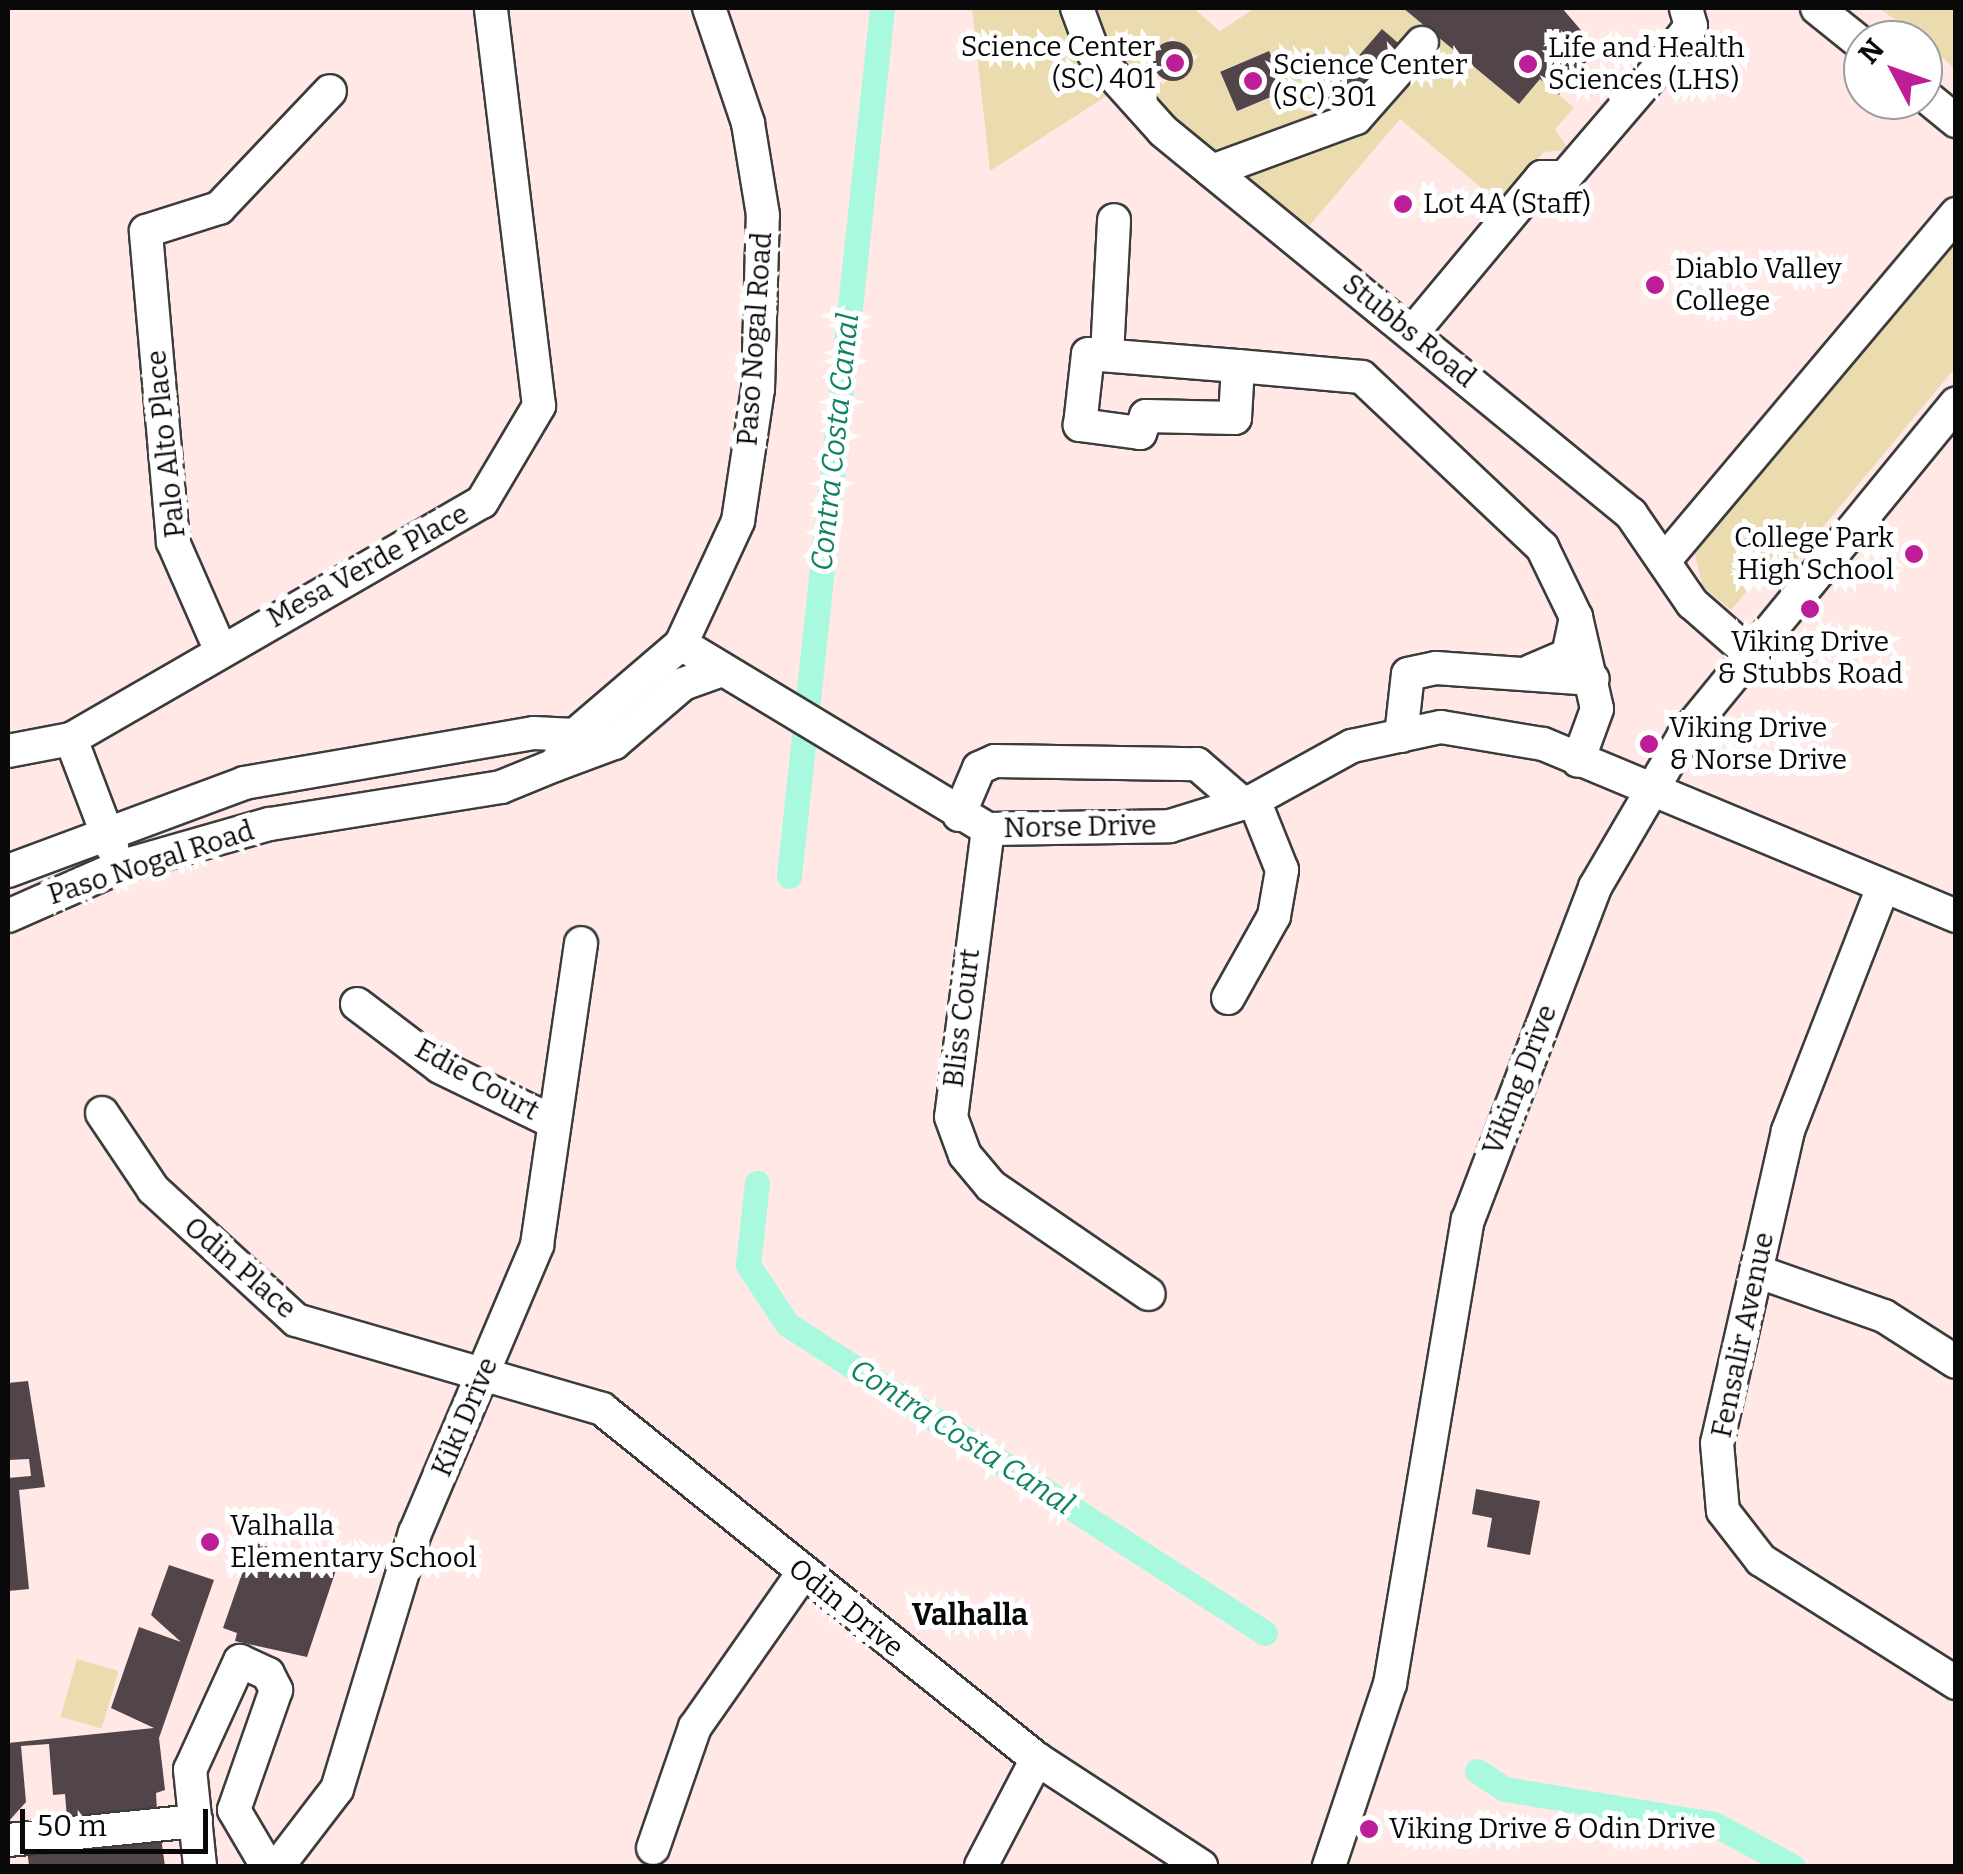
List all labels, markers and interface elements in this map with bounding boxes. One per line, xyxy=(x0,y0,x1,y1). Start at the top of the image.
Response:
north arrow xyxy=(1843,20,1943,120)
place label: Science Center (SC) 401 xyxy=(961,30,1155,96)
place label: Life and Health Sciences (LHS) xyxy=(1548,31,1745,97)
text: N xyxy=(1852,32,1891,70)
place label: Science Center (SC) 301 xyxy=(1273,48,1467,114)
marker: Science Center (SC) 401 xyxy=(1164,52,1186,74)
marker: Life and Health Sciences (LHS) xyxy=(1517,53,1539,75)
marker: Science Center (SC) 301 xyxy=(1242,70,1264,92)
place label: Lot 4A (Staff) xyxy=(1423,187,1591,221)
marker: Lot 4A (Staff) xyxy=(1392,193,1414,215)
street label: Paso Nogal Road xyxy=(731,231,779,447)
place label: Diablo Valley College xyxy=(1675,252,1842,318)
street label: Stubbs Road xyxy=(1336,267,1482,395)
marker: Diablo Valley College xyxy=(1644,274,1666,296)
water label: Contra Costa Canal xyxy=(804,311,866,573)
street label: Palo Alto Place xyxy=(139,348,193,540)
street label: Mesa Verde Place xyxy=(262,497,474,635)
place label: College Park High School xyxy=(1734,521,1894,587)
marker: College Park High School xyxy=(1903,543,1925,565)
marker: Viking Drive & Stubbs Road xyxy=(1799,598,1821,620)
place label: Viking Drive & Stubbs Road xyxy=(1717,625,1903,691)
place label: Viking Drive & Norse Drive xyxy=(1669,711,1847,777)
marker: Viking Drive & Norse Drive xyxy=(1638,733,1660,755)
street label: Norse Drive xyxy=(1003,809,1157,845)
street label: Paso Nogal Road xyxy=(44,814,258,912)
street label: Bliss Court xyxy=(937,947,987,1089)
street label: Viking Drive xyxy=(1476,1000,1564,1160)
street label: Edie Court xyxy=(409,1032,545,1128)
street label: Odin Place xyxy=(177,1210,303,1326)
street label: Fensalir Avenue xyxy=(1705,1229,1781,1441)
water label: Contra Costa Canal xyxy=(844,1351,1080,1523)
street label: Kiki Drive xyxy=(425,1352,505,1482)
place label: Valhalla Elementary School xyxy=(230,1509,477,1575)
marker: Valhalla Elementary School xyxy=(199,1531,221,1553)
street label: Odin Drive xyxy=(782,1552,910,1664)
district label: Valhalla xyxy=(912,1597,1028,1633)
scale bar xyxy=(25,1789,212,1851)
text: 50 m xyxy=(37,1808,107,1844)
place label: Viking Drive & Odin Drive xyxy=(1389,1812,1716,1846)
marker: Viking Drive & Odin Drive xyxy=(1358,1818,1380,1840)

